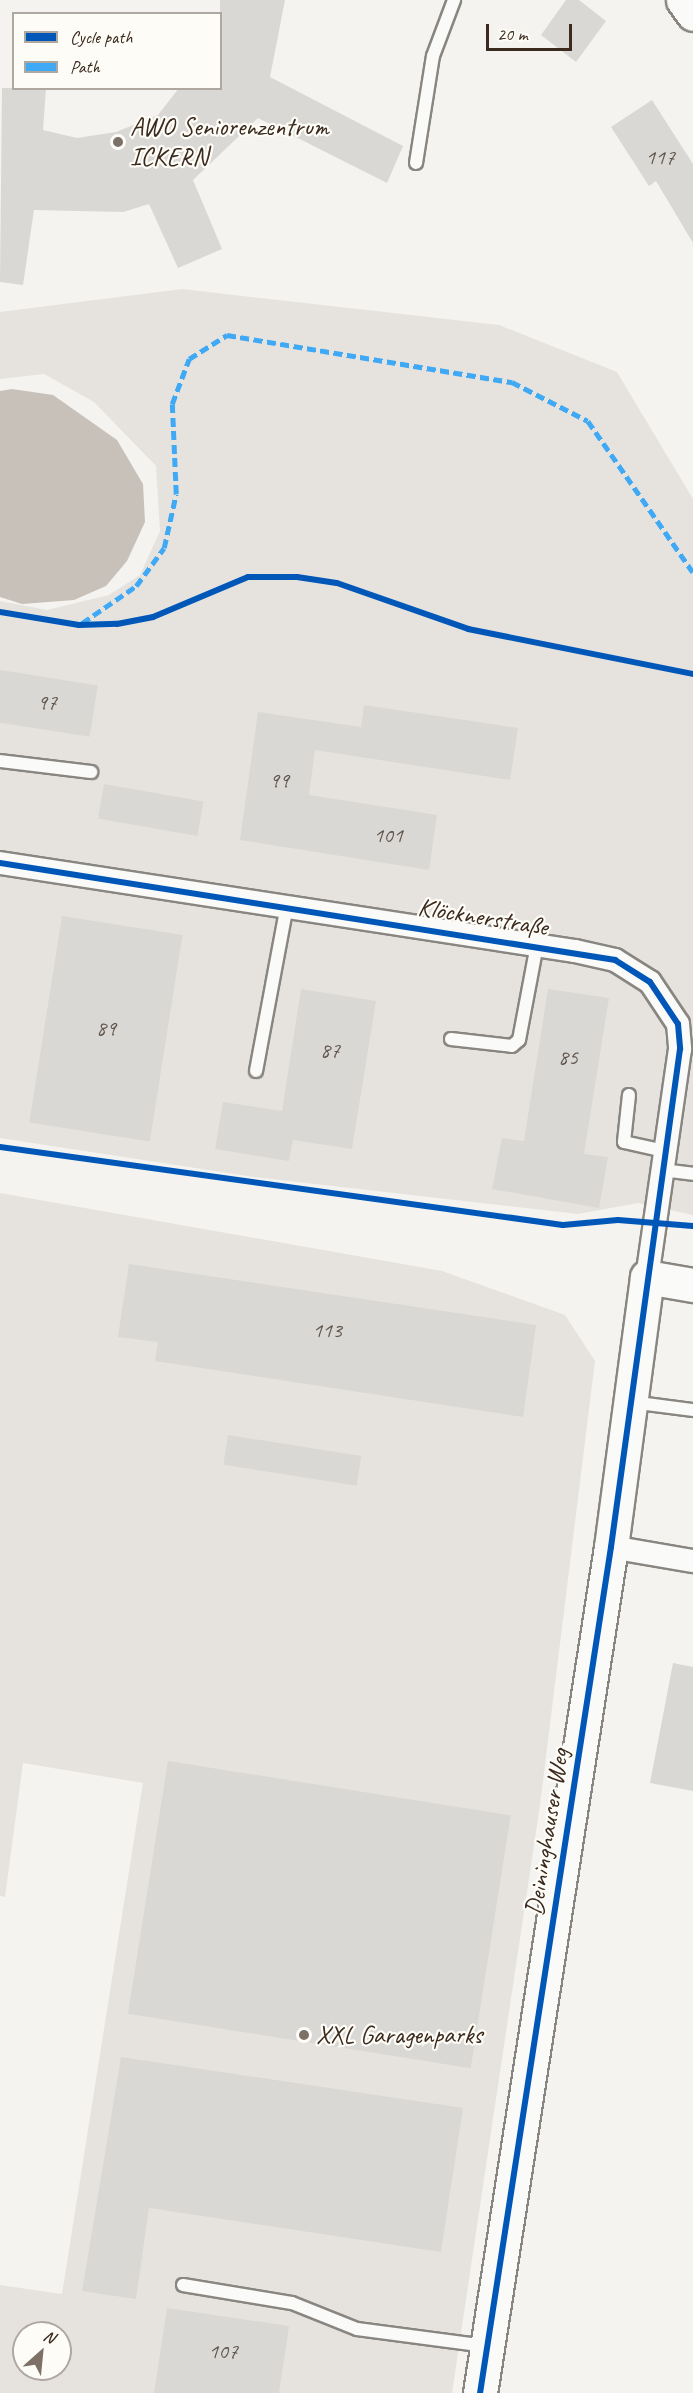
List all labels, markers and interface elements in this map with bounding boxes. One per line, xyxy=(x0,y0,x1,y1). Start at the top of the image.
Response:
legend xyxy=(12,12,222,90)
scale bar xyxy=(489,12,574,50)
text: 20 m xyxy=(497,23,528,45)
text: Cycle path xyxy=(70,26,132,48)
text: Path xyxy=(70,56,100,78)
place label: AWO Seniorenzentrum ICKERN xyxy=(130,111,328,172)
marker: AWO Seniorenzentrum ICKERN xyxy=(111,135,125,149)
house number: 117 xyxy=(645,145,675,171)
house number: 97 xyxy=(37,690,57,716)
house number: 99 xyxy=(269,768,289,794)
house number: 101 xyxy=(373,823,403,849)
street label: Klöcknerstraße xyxy=(416,891,550,943)
house number: 89 xyxy=(96,1016,116,1042)
house number: 87 xyxy=(320,1038,340,1064)
house number: 85 xyxy=(558,1045,578,1071)
house number: 113 xyxy=(312,1318,342,1344)
street label: Deininghauser Weg xyxy=(518,1746,576,1918)
place label: XXL Garagenparks xyxy=(316,2019,482,2051)
marker: XXL Garagenparks xyxy=(297,2028,311,2042)
north arrow xyxy=(12,2321,72,2381)
text: N xyxy=(40,2326,58,2348)
house number: 107 xyxy=(208,2339,238,2365)

